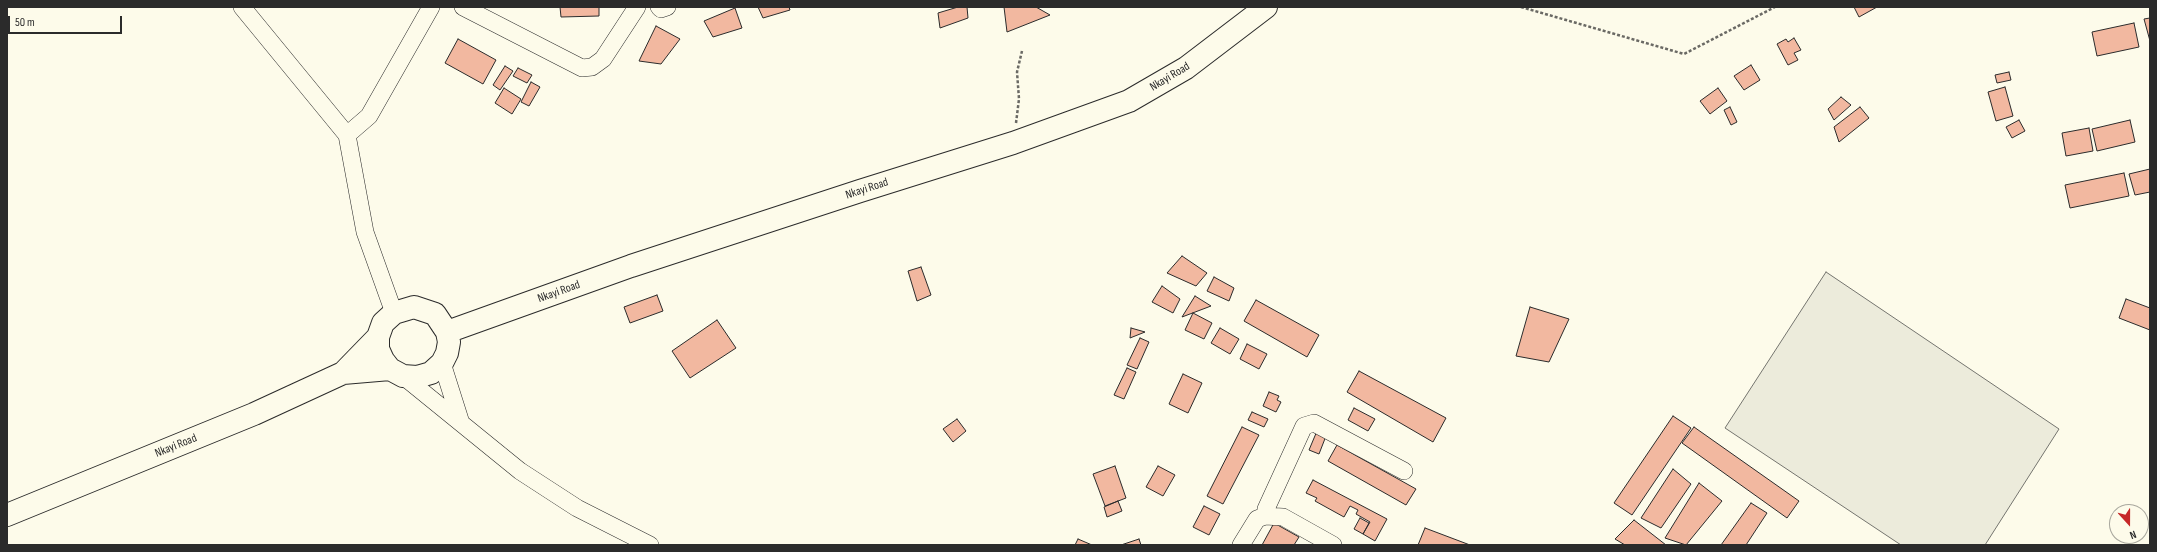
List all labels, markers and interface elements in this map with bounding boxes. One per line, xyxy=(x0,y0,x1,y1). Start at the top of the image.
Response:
scale bar xyxy=(10,8,124,34)
text: 50 m xyxy=(15,15,35,30)
street label: Nkayi Road xyxy=(1147,59,1193,95)
street label: Nkayi Road xyxy=(844,175,890,203)
street label: Nkayi Road xyxy=(536,278,582,306)
street label: Nkayi Road xyxy=(153,431,199,461)
north arrow xyxy=(2109,504,2149,544)
text: N xyxy=(2128,528,2138,542)

